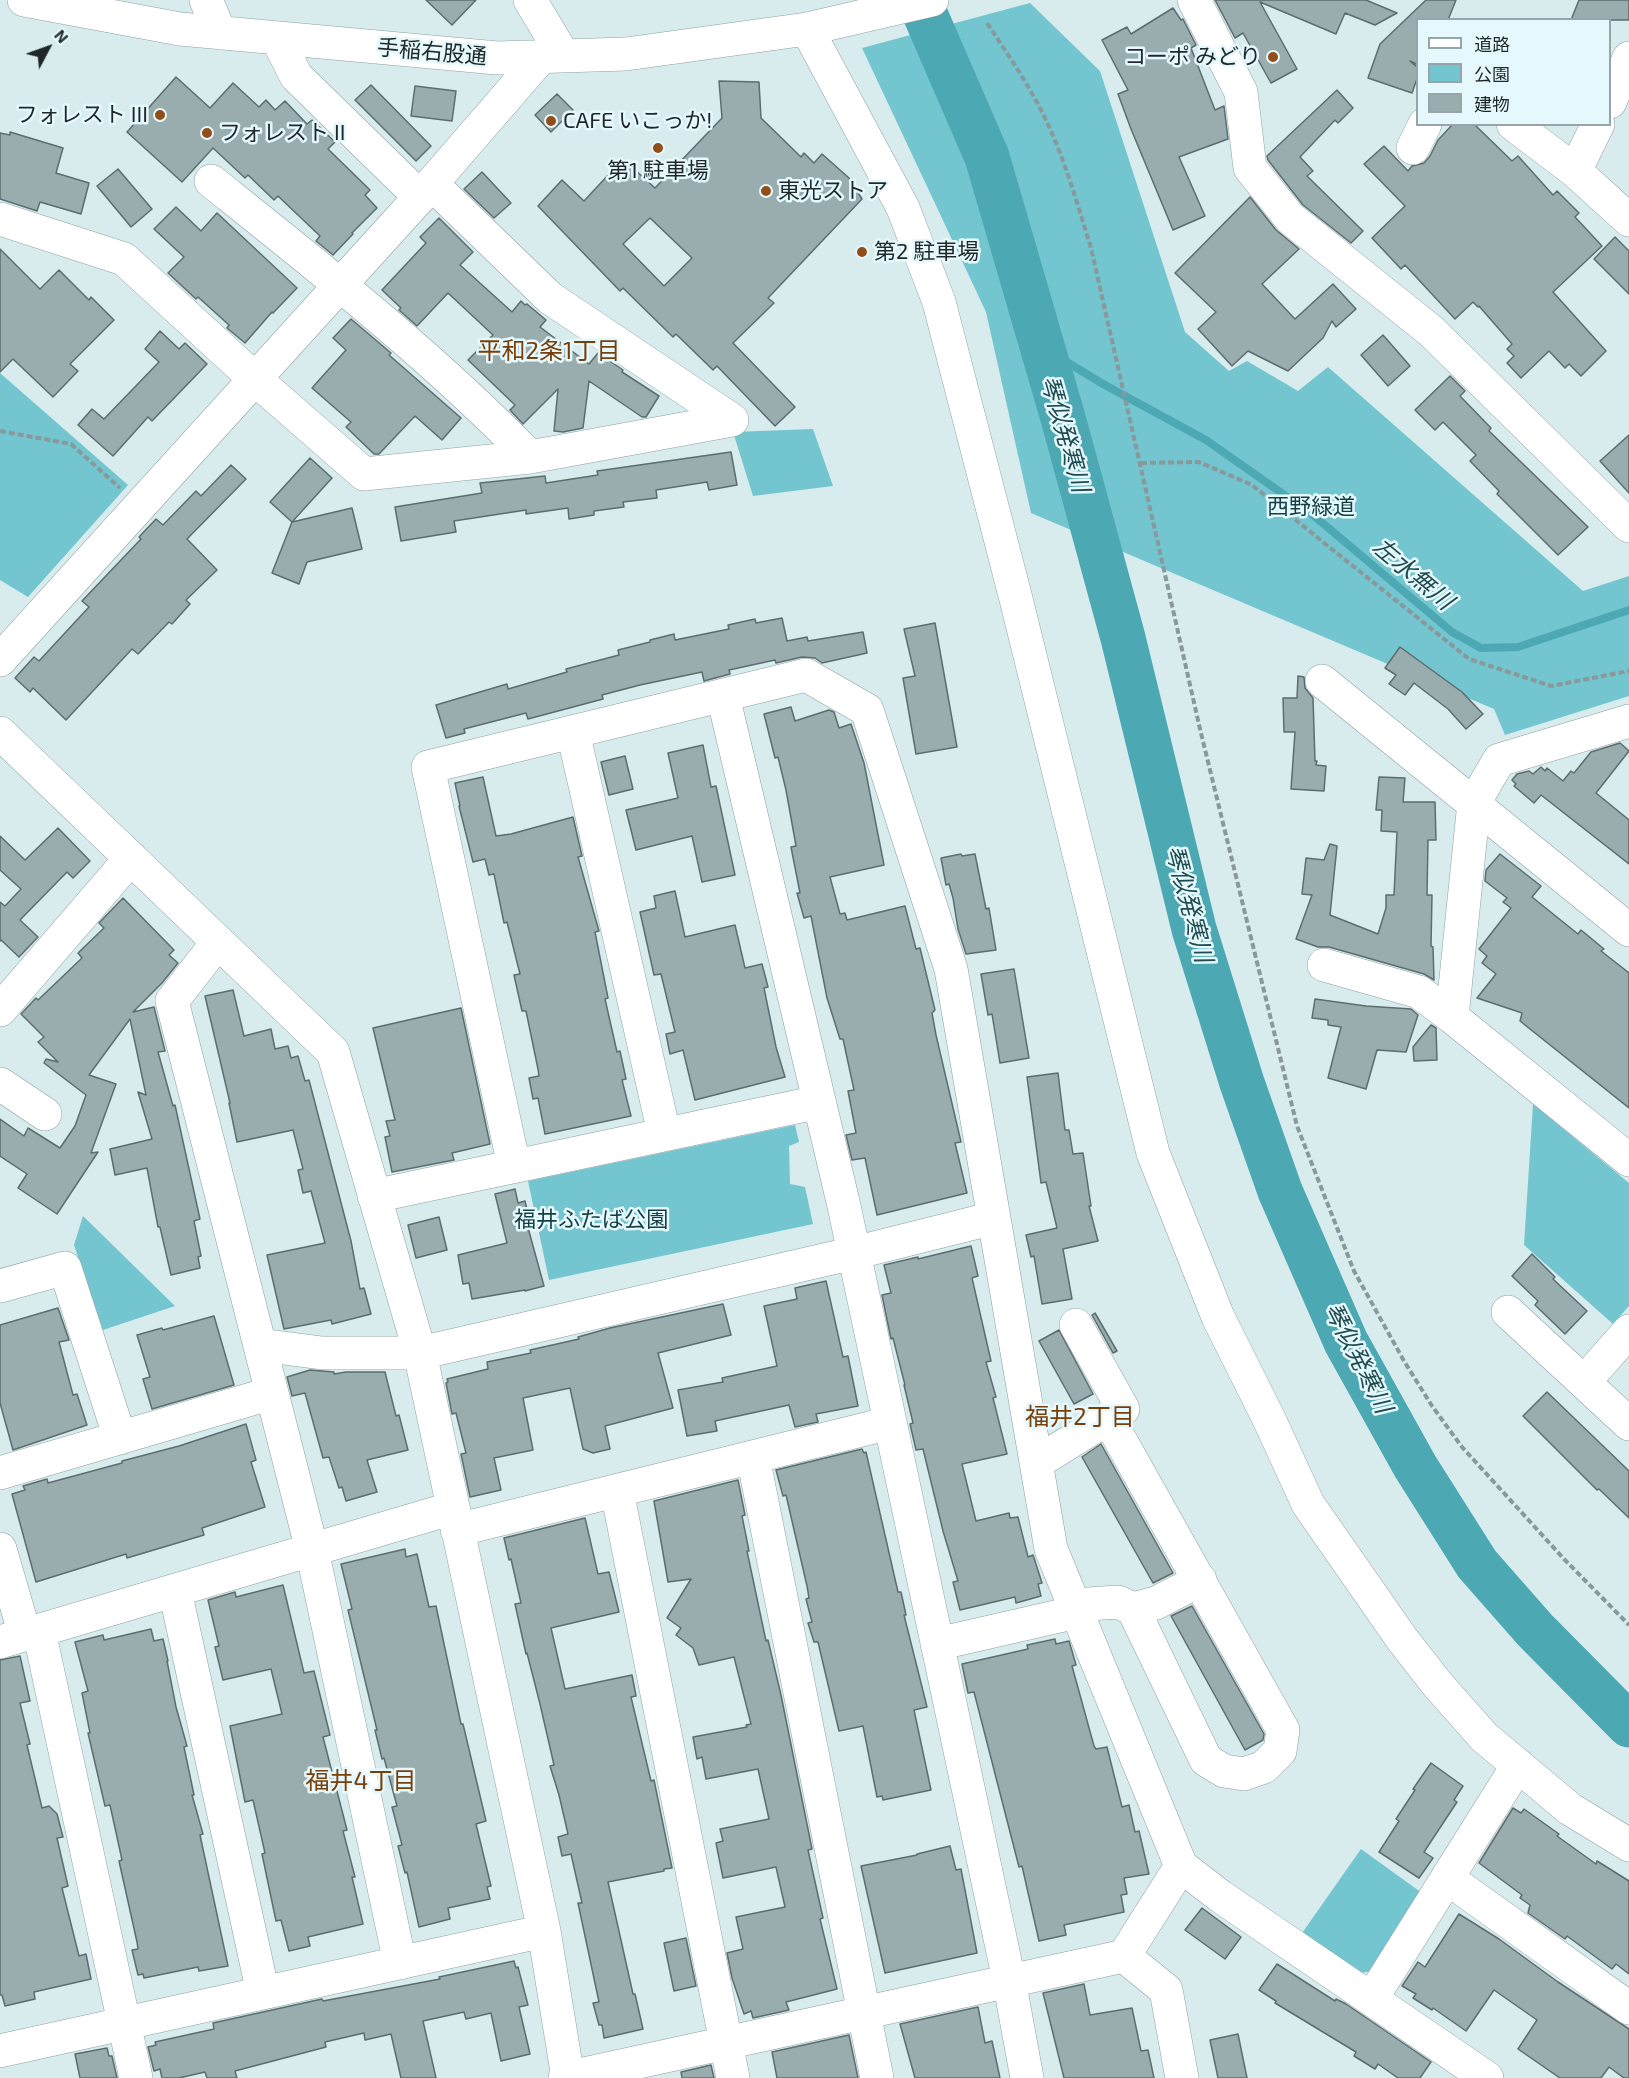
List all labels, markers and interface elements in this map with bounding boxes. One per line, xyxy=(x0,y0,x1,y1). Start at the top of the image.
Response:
north arrow xyxy=(18,18,78,78)
legend xyxy=(1416,18,1611,126)
text: N xyxy=(51,25,73,46)
text: 道路 xyxy=(1474,33,1510,55)
street label: 手稲右股通 xyxy=(376,34,488,70)
place label: コーポ みどり xyxy=(1124,44,1261,70)
marker: コーポ みどり xyxy=(1266,50,1280,64)
text: 公園 xyxy=(1474,63,1510,85)
text: 建物 xyxy=(1474,93,1510,115)
place label: フォレスト III xyxy=(16,102,148,128)
marker: フォレスト III xyxy=(153,108,167,122)
place label: CAFE いこっか! xyxy=(563,108,712,134)
marker: CAFE いこっか! xyxy=(544,114,558,128)
place label: フォレスト II xyxy=(219,120,345,146)
marker: フォレスト II xyxy=(200,126,214,140)
marker: 第1 駐車場 xyxy=(651,141,665,155)
place label: 第1 駐車場 xyxy=(607,158,709,184)
place label: 東光ストア xyxy=(778,178,888,204)
marker: 東光ストア xyxy=(759,184,773,198)
place label: 第2 駐車場 xyxy=(874,239,979,265)
marker: 第2 駐車場 xyxy=(855,245,869,259)
district label: 平和2条1丁目 xyxy=(477,337,621,365)
water label: 琴似発寒川 xyxy=(1035,372,1095,496)
park label: 西野緑道 xyxy=(1267,494,1355,520)
water label: 左水無川 xyxy=(1367,532,1459,616)
water label: 琴似発寒川 xyxy=(1160,842,1218,966)
park label: 福井ふたば公園 xyxy=(514,1207,668,1233)
water label: 琴似発寒川 xyxy=(1318,1298,1398,1418)
district label: 福井2丁目 xyxy=(1025,1403,1135,1431)
district label: 福井4丁目 xyxy=(306,1767,416,1795)

